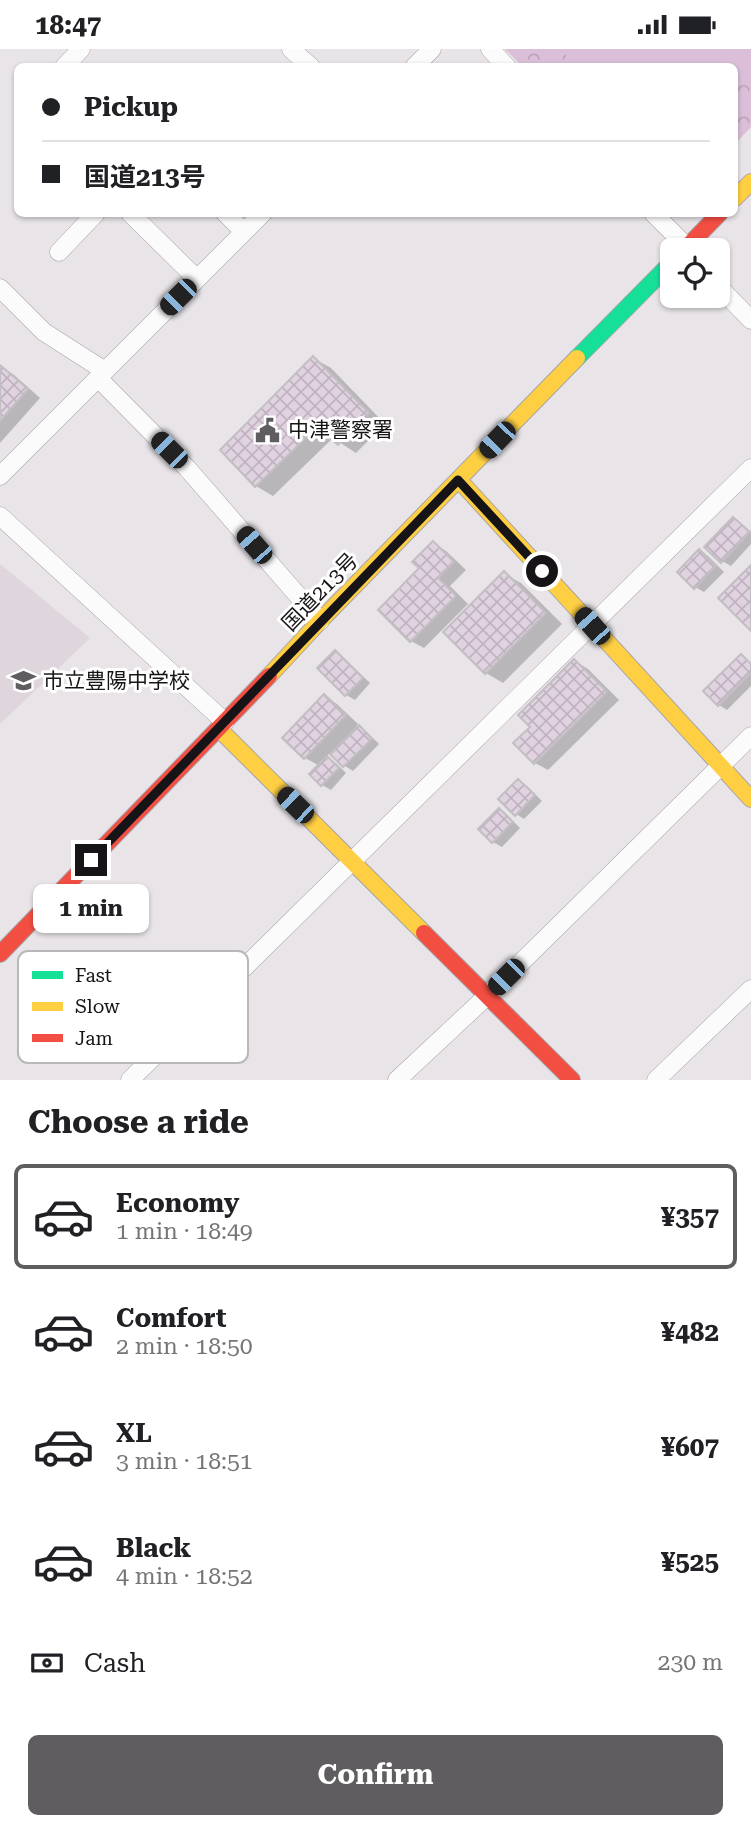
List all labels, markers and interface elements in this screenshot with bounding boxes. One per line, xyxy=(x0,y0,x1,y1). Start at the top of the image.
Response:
text: 18:47 xyxy=(35,10,101,40)
text: Pickup xyxy=(84,92,178,122)
text: 国道213号 xyxy=(84,162,206,192)
map controls xyxy=(660,238,730,308)
button: locate xyxy=(660,238,730,308)
car xyxy=(156,275,201,319)
public building icon: 中津警察署 xyxy=(254,416,282,444)
place label: 中津警察署 xyxy=(288,418,393,442)
car xyxy=(475,418,520,462)
car xyxy=(147,428,192,472)
car xyxy=(233,522,276,568)
street label: 国道213号 xyxy=(277,548,363,636)
route start xyxy=(526,555,558,587)
car xyxy=(571,603,614,649)
school or university icon: 市立豊陽中学校 xyxy=(9,667,37,695)
place label: 市立豊陽中学校 xyxy=(43,669,190,693)
car xyxy=(273,783,318,827)
route end xyxy=(75,844,107,876)
callout: 1 min xyxy=(33,885,149,933)
text: 1 min xyxy=(59,895,123,922)
legend xyxy=(18,951,248,1063)
car xyxy=(484,955,529,999)
text: Fast xyxy=(75,964,112,987)
text: Slow xyxy=(75,995,120,1018)
text: Jam xyxy=(75,1027,113,1050)
text: Choose a ride xyxy=(28,1103,249,1141)
icon: car xyxy=(32,1185,95,1248)
text: Economy xyxy=(116,1188,239,1218)
text: ¥357 xyxy=(661,1202,719,1232)
text: 1 min · 18:49 xyxy=(116,1218,253,1245)
icon: car xyxy=(32,1300,95,1363)
text: Comfort xyxy=(116,1303,226,1333)
text: ¥482 xyxy=(661,1317,719,1347)
text: 2 min · 18:50 xyxy=(116,1333,253,1360)
icon: car xyxy=(32,1415,95,1478)
text: XL xyxy=(116,1418,152,1448)
text: ¥607 xyxy=(661,1432,719,1462)
text: 3 min · 18:51 xyxy=(116,1448,253,1475)
icon: car xyxy=(32,1530,95,1593)
text: Black xyxy=(116,1533,191,1563)
text: ¥525 xyxy=(661,1547,719,1577)
text: 4 min · 18:52 xyxy=(116,1563,253,1590)
icon: cash xyxy=(28,1644,66,1682)
text: Cash xyxy=(84,1648,146,1678)
text: 230 m xyxy=(658,1649,723,1676)
button: Confirm xyxy=(28,1735,723,1815)

